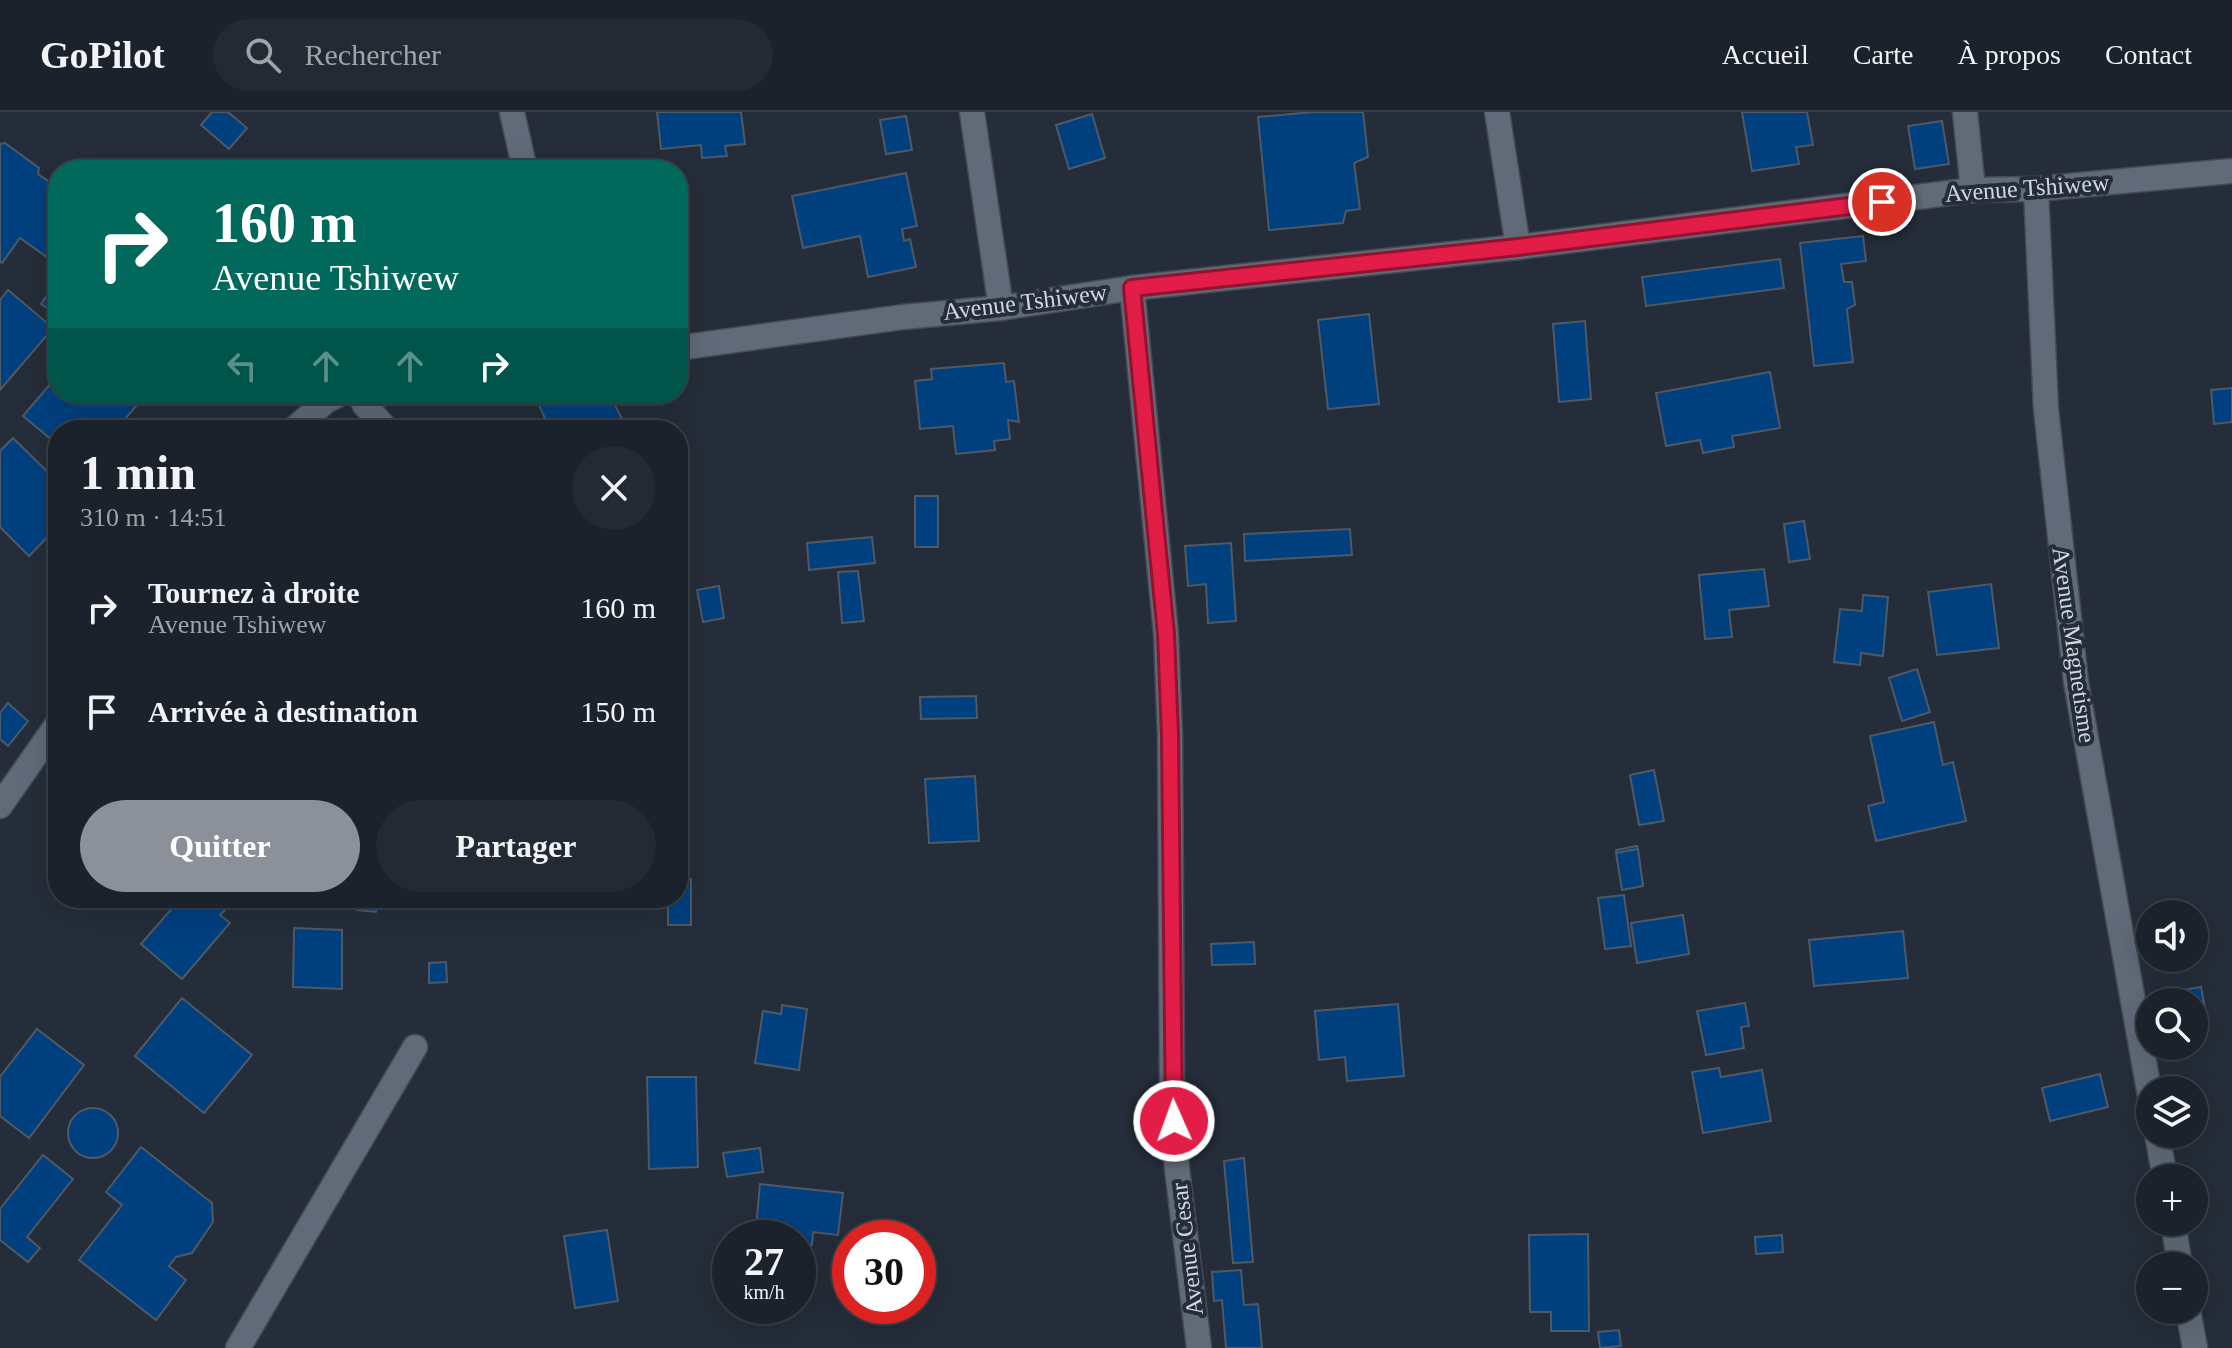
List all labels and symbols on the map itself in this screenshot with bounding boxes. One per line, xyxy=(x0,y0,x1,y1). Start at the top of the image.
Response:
pin xyxy=(1848,168,1916,236)
street label: Avenue Tshiwew xyxy=(1944,169,2111,207)
street label: Avenue Tshiwew xyxy=(942,279,1109,325)
street label: Avenue Magnetisme xyxy=(2047,545,2101,745)
position arrow xyxy=(1132,1079,1216,1163)
street label: Avenue Cesar xyxy=(1166,1181,1208,1317)
speed limit sign: 30 xyxy=(832,1220,936,1324)

